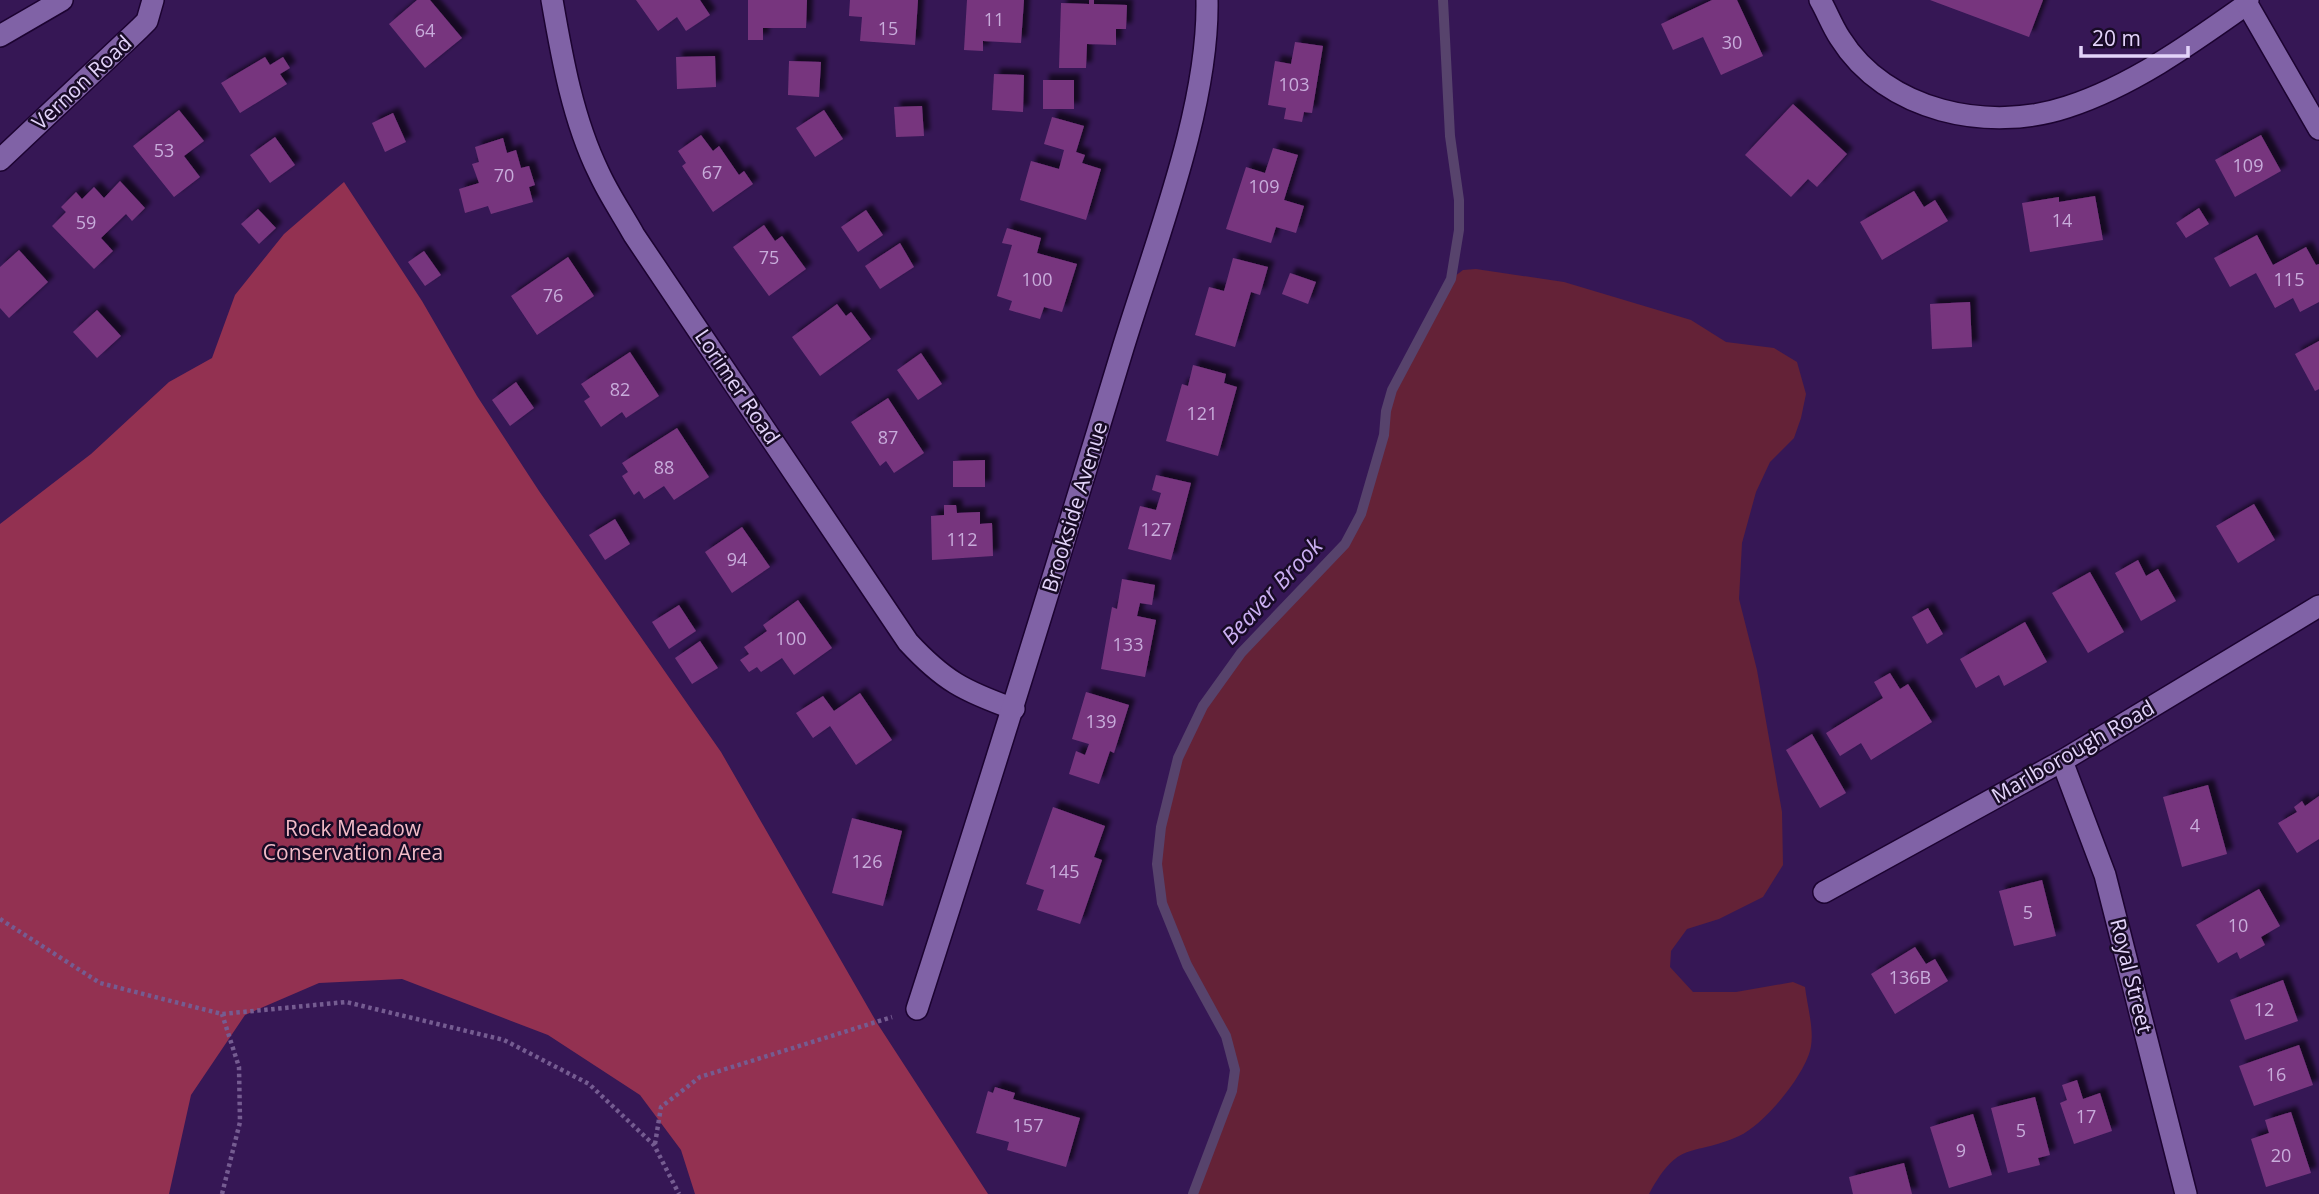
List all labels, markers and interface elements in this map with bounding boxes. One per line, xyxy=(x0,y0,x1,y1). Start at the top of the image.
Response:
house number: 11 xyxy=(984,7,1004,31)
scale bar xyxy=(2081,14,2188,58)
house number: 15 xyxy=(878,16,898,40)
house number: 64 xyxy=(415,18,435,42)
text: 20 m xyxy=(2092,24,2141,52)
street label: Vernon Road xyxy=(25,29,137,136)
house number: 30 xyxy=(1722,30,1742,54)
house number: 103 xyxy=(1279,72,1309,96)
house number: 53 xyxy=(154,138,174,162)
house number: 109 xyxy=(2233,153,2263,177)
house number: 67 xyxy=(702,160,722,184)
house number: 70 xyxy=(494,163,514,187)
house number: 109 xyxy=(1249,174,1279,198)
house number: 14 xyxy=(2052,208,2072,232)
house number: 59 xyxy=(76,210,96,234)
house number: 75 xyxy=(759,245,779,269)
house number: 100 xyxy=(1022,267,1052,291)
house number: 115 xyxy=(2274,267,2304,291)
house number: 76 xyxy=(543,283,563,307)
street label: Lorimer Road xyxy=(689,324,787,449)
house number: 82 xyxy=(610,377,630,401)
house number: 121 xyxy=(1187,401,1217,425)
street label: Brookside Avenue xyxy=(1035,418,1113,595)
house number: 87 xyxy=(878,425,898,449)
house number: 88 xyxy=(654,455,674,479)
house number: 127 xyxy=(1141,517,1171,541)
house number: 112 xyxy=(947,527,977,551)
water label: Beaver Brook xyxy=(1213,529,1330,651)
house number: 94 xyxy=(727,547,747,571)
house number: 100 xyxy=(776,626,806,650)
house number: 133 xyxy=(1113,632,1143,656)
street label: Marlborough Road xyxy=(1986,693,2159,809)
house number: 139 xyxy=(1086,709,1116,733)
house number: 4 xyxy=(2190,813,2200,837)
park label: Rock Meadow Conservation Area xyxy=(263,814,443,866)
house number: 126 xyxy=(852,849,882,873)
house number: 145 xyxy=(1049,859,1079,883)
house number: 5 xyxy=(2023,900,2033,924)
house number: 10 xyxy=(2228,913,2248,937)
street label: Royal Street xyxy=(2104,916,2160,1036)
house number: 136B xyxy=(1889,965,1931,989)
house number: 12 xyxy=(2254,997,2274,1021)
house number: 16 xyxy=(2266,1062,2286,1086)
house number: 17 xyxy=(2076,1104,2096,1128)
house number: 157 xyxy=(1013,1113,1043,1137)
house number: 5 xyxy=(2016,1118,2026,1142)
house number: 9 xyxy=(1956,1138,1966,1162)
house number: 20 xyxy=(2271,1143,2291,1167)

